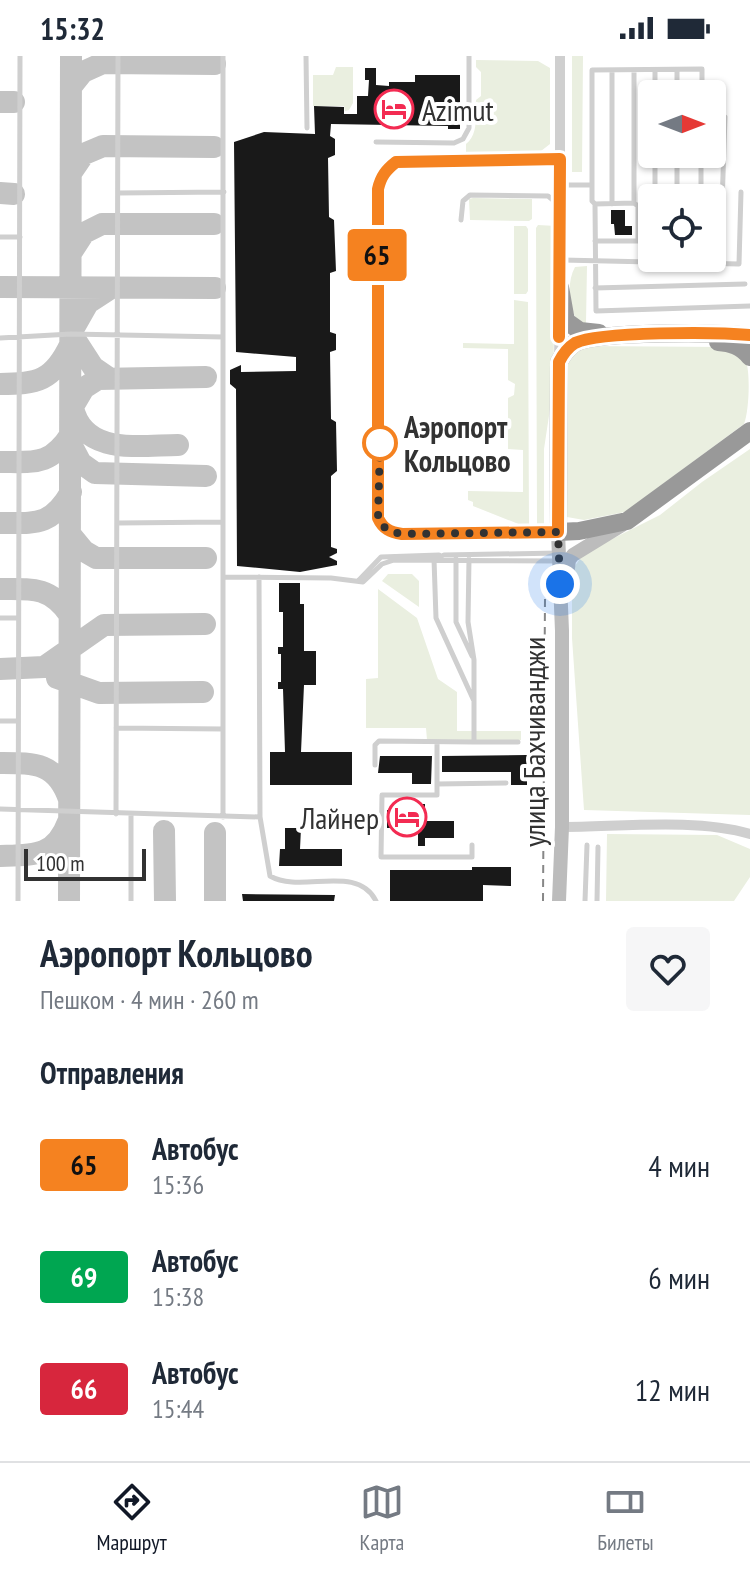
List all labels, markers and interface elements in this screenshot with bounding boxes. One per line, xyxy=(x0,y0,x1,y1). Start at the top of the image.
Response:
text: 15:32 xyxy=(40,9,105,48)
north arrow xyxy=(638,80,726,168)
map controls xyxy=(638,80,726,272)
hotel icon: Azimut xyxy=(373,88,415,130)
place label: Azimut xyxy=(422,90,495,129)
button: locate xyxy=(638,184,726,272)
line badge: 65 xyxy=(341,229,413,281)
text: 65 xyxy=(364,236,390,273)
place label: Аэропорт Кольцово xyxy=(403,407,511,480)
marker: Аэропорт Кольцово xyxy=(363,426,397,460)
your location xyxy=(540,564,580,604)
street label: улица Бахчиванджи xyxy=(514,637,553,847)
hotel icon: Лайнер xyxy=(386,796,428,838)
place label: Лайнер xyxy=(299,798,379,837)
scale bar xyxy=(24,845,146,881)
text: 100 m xyxy=(36,849,85,877)
button: heart xyxy=(626,927,710,1011)
text: Аэропорт Кольцово xyxy=(40,928,313,977)
text: Пешком · 4 мин · 260 m xyxy=(40,983,259,1016)
text: Отправления xyxy=(40,1053,184,1092)
text: Автобус xyxy=(152,1129,239,1168)
text: 65 xyxy=(71,1146,97,1183)
text: 4 мин xyxy=(648,1146,710,1185)
text: 15:36 xyxy=(152,1168,204,1201)
text: Автобус xyxy=(152,1241,239,1280)
text: 69 xyxy=(71,1258,97,1295)
text: 6 мин xyxy=(648,1258,710,1297)
text: 15:38 xyxy=(152,1280,204,1313)
text: Автобус xyxy=(152,1353,239,1392)
text: 66 xyxy=(71,1370,97,1407)
text: 12 мин xyxy=(635,1370,710,1409)
text: 15:44 xyxy=(152,1392,204,1425)
tab: Маршрут xyxy=(96,1480,167,1556)
tab: Карта xyxy=(360,1480,404,1556)
tab: Билеты xyxy=(597,1480,654,1556)

